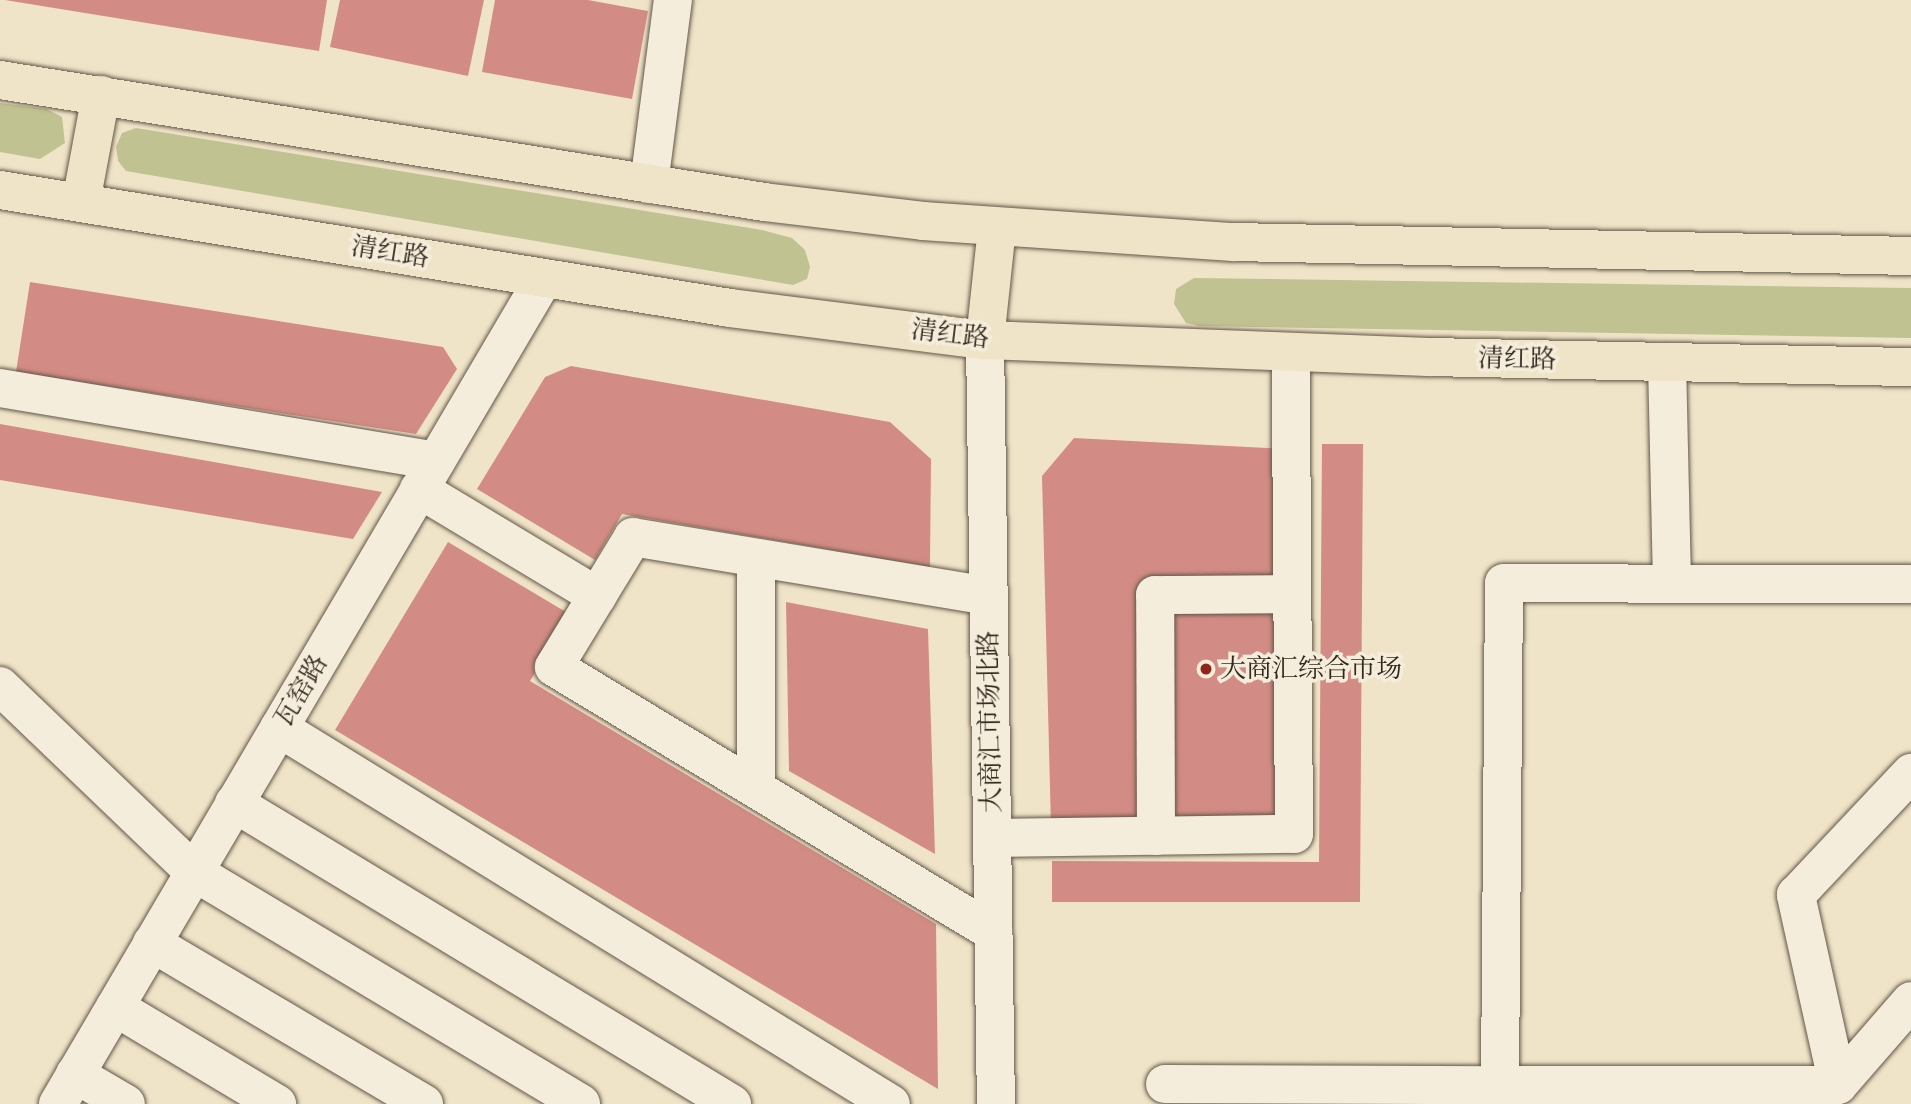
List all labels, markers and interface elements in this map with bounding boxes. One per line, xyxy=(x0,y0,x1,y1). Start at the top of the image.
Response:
street label: 清红路 xyxy=(349,230,431,274)
street label: 清红路 xyxy=(909,314,991,354)
street label: 清红路 xyxy=(1478,343,1556,375)
street label: 大商汇市场北路 xyxy=(973,631,1007,813)
street label: 瓦窑路 xyxy=(268,649,334,733)
place label: 大商汇综合市场 xyxy=(1220,653,1402,685)
marker: 大商汇综合市场 xyxy=(1198,661,1214,677)

